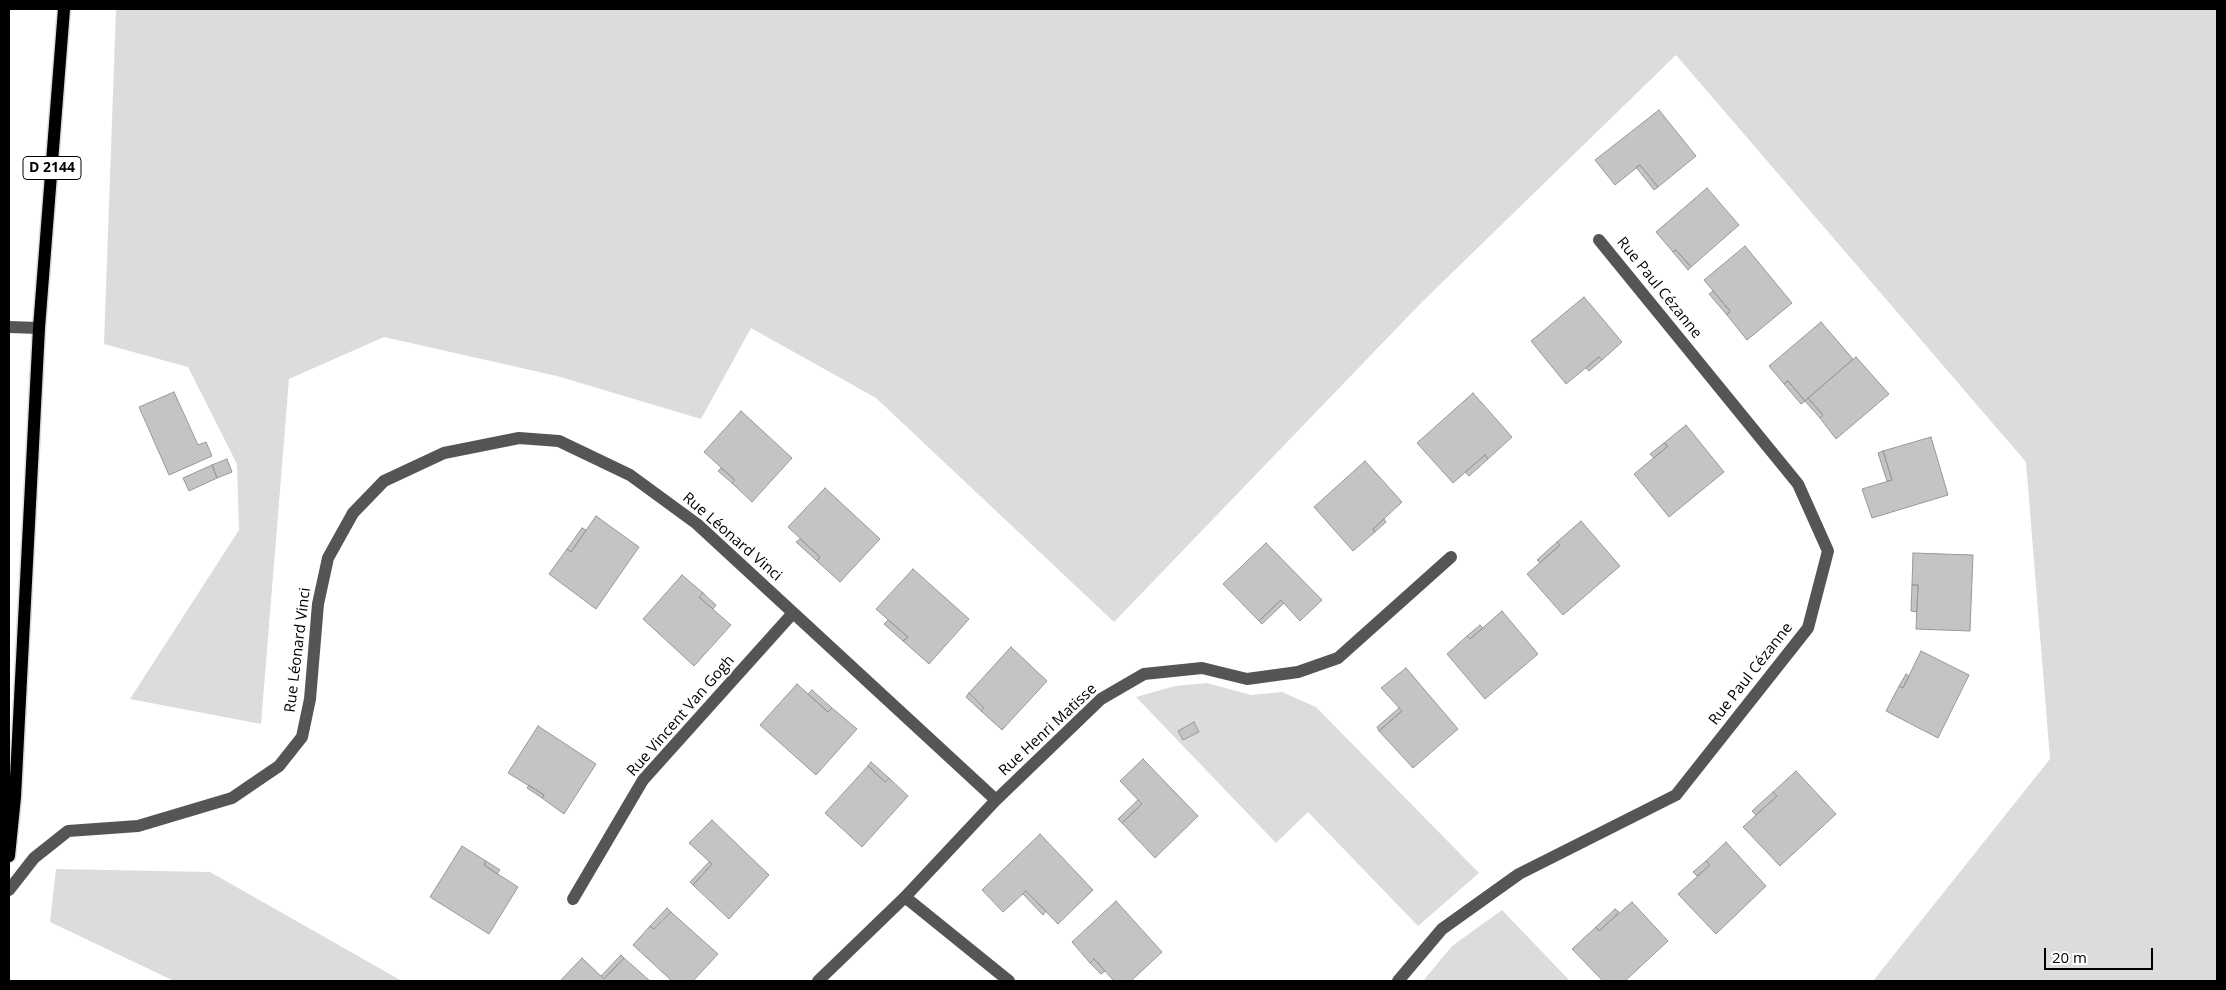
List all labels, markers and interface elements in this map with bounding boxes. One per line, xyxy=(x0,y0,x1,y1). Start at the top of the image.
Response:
road number: D 2144 xyxy=(23,156,81,180)
street label: Rue Paul Cézanne xyxy=(1613,234,1705,342)
street label: Rue Léonard Vinci xyxy=(679,489,785,585)
street label: Rue Léonard Vinci xyxy=(281,587,315,713)
street label: Rue Paul Cézanne xyxy=(1705,619,1797,729)
street label: Rue Vincent Van Gogh xyxy=(624,652,738,780)
street label: Rue Henri Matisse xyxy=(995,680,1101,780)
scale bar xyxy=(2046,938,2155,970)
text: 20 m xyxy=(2052,947,2087,967)

